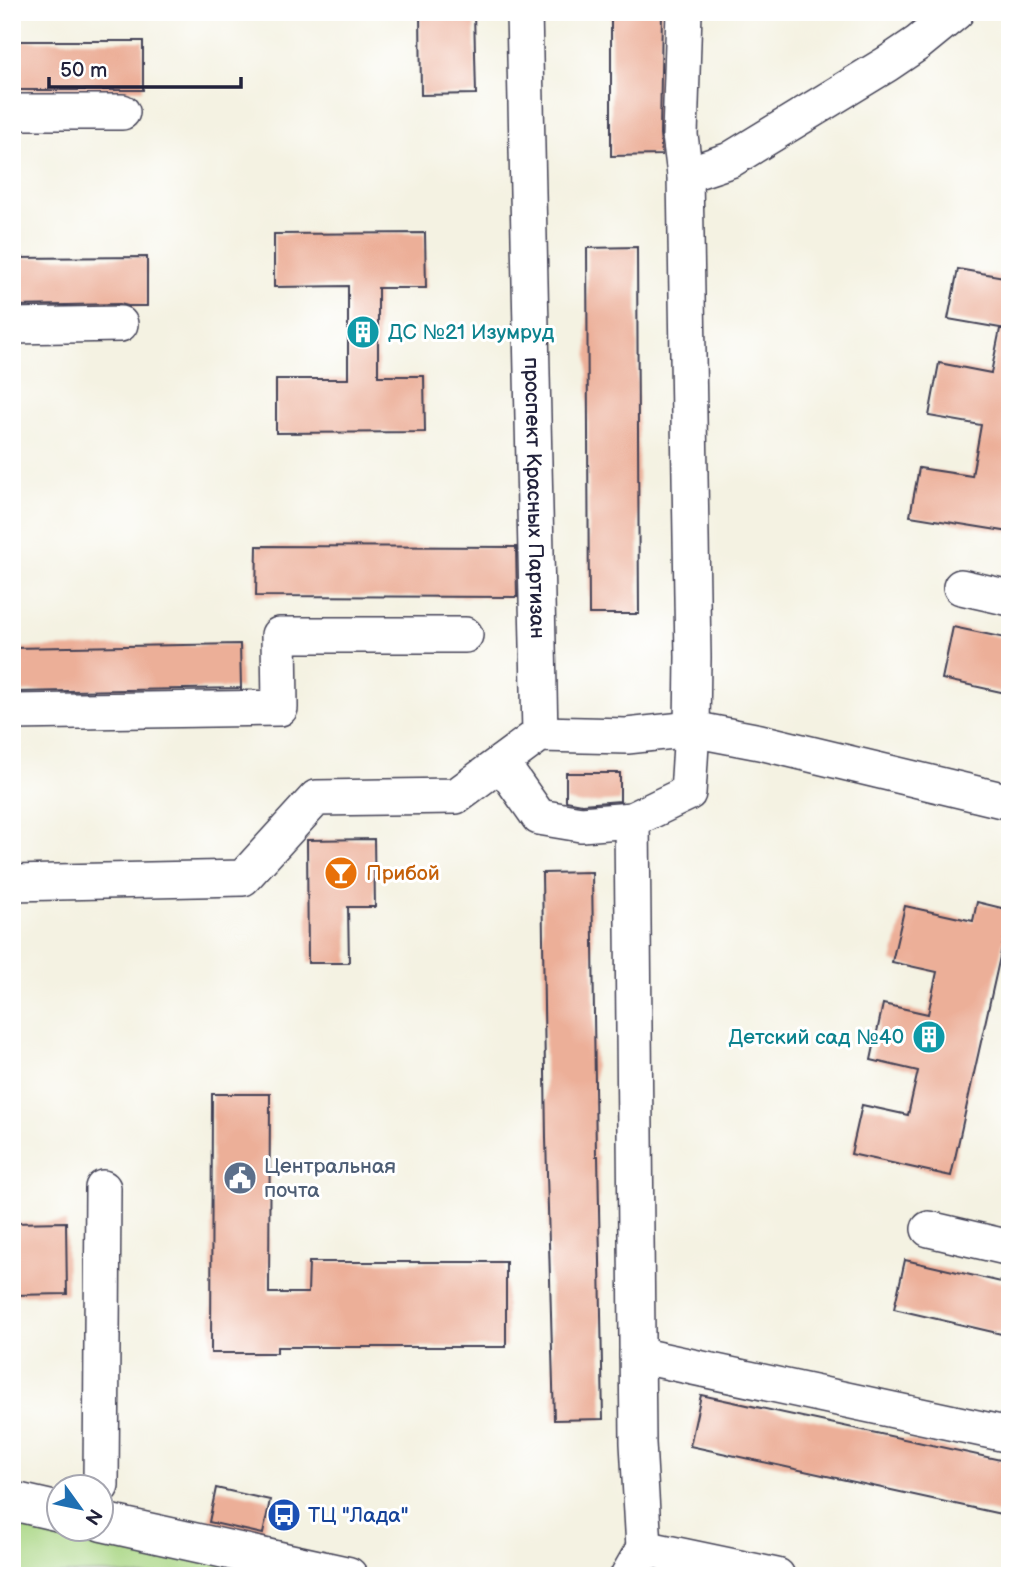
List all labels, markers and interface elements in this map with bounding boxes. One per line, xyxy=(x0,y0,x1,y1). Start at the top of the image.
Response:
scale bar xyxy=(49,46,242,90)
text: 50 m xyxy=(60,58,107,83)
building icon: ДС №21 Изумруд xyxy=(344,313,382,351)
place label: ДС №21 Изумруд xyxy=(388,320,555,345)
street label: проспект Красных Партизан xyxy=(519,357,550,639)
bar icon: Прибой xyxy=(322,854,360,892)
place label: Прибой xyxy=(366,861,440,886)
building icon: Детский сад №40 xyxy=(910,1018,948,1056)
place label: Детский сад №40 xyxy=(728,1025,904,1050)
place label: Центральная почта xyxy=(264,1154,396,1203)
public building icon: Центральная почта xyxy=(221,1159,259,1197)
north arrow xyxy=(46,1472,116,1542)
bus stop icon: ТЦ "Лада" xyxy=(265,1496,303,1534)
place label: ТЦ "Лада" xyxy=(308,1503,409,1528)
text: N xyxy=(79,1504,107,1529)

